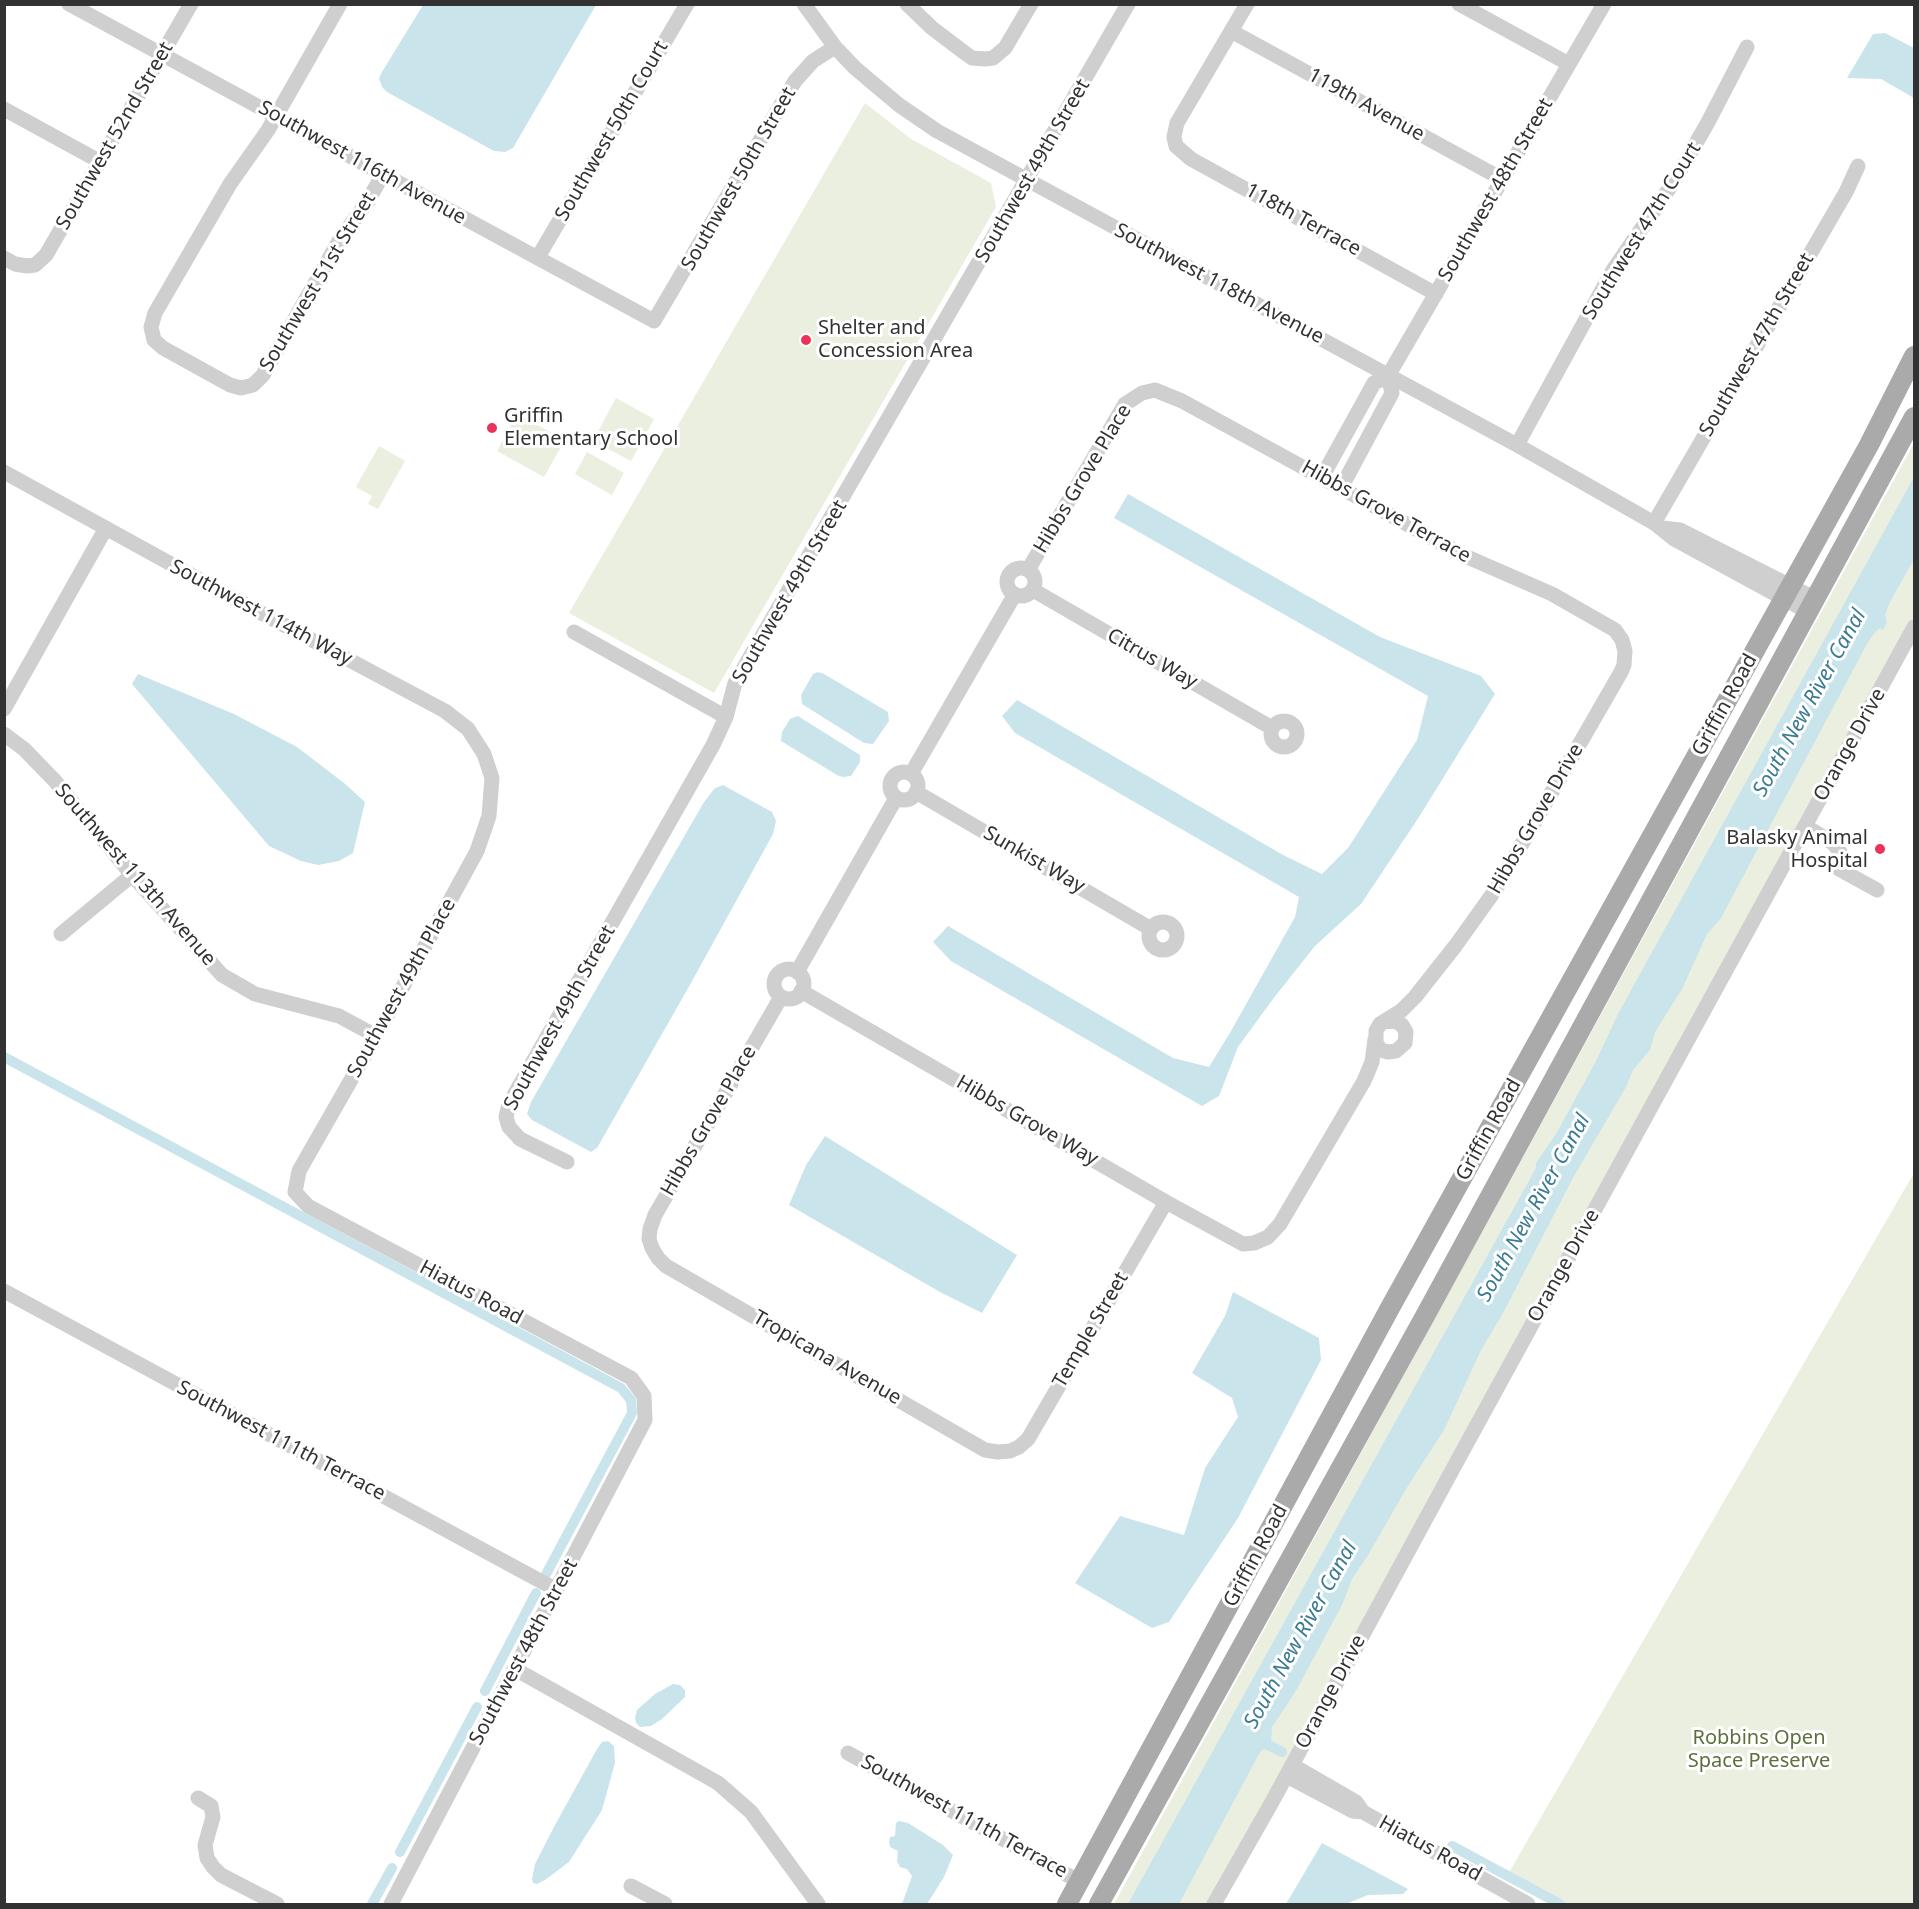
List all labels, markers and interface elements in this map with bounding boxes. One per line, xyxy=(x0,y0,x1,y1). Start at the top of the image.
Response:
street label: Southwest 50th Court xyxy=(551,37,673,225)
street label: Southwest 52nd Street xyxy=(51,38,179,234)
street label: 119th Avenue xyxy=(1304,63,1428,147)
street label: Southwest 49th Street xyxy=(971,75,1095,267)
street label: Southwest 50th Street xyxy=(677,83,801,275)
street label: Southwest 48th Street xyxy=(1434,94,1558,286)
street label: Southwest 116th Avenue xyxy=(254,96,470,230)
street label: Southwest 47th Court xyxy=(1578,138,1706,324)
street label: 118th Terrace xyxy=(1241,178,1365,262)
street label: Southwest 51st Street xyxy=(255,188,381,376)
street label: Southwest 118th Avenue xyxy=(1110,219,1328,349)
street label: Southwest 47th Street xyxy=(1695,249,1819,441)
place label: Shelter and Concession Area xyxy=(818,316,973,363)
marker: Shelter and Concession Area xyxy=(799,333,813,347)
street label: Hibbs Grove Place xyxy=(1029,400,1137,558)
place label: Griffin Elementary School xyxy=(504,404,678,451)
marker: Griffin Elementary School xyxy=(485,421,499,435)
street label: Hibbs Grove Terrace xyxy=(1297,456,1475,568)
street label: Southwest 49th Street xyxy=(728,496,852,688)
street label: Southwest 114th Way xyxy=(166,555,356,671)
water label: South New River Canal xyxy=(1748,605,1872,801)
street label: Citrus Way xyxy=(1103,624,1201,694)
street label: Griffin Road xyxy=(1687,650,1763,760)
street label: Orange Drive xyxy=(1809,684,1891,806)
street label: Hibbs Grove Drive xyxy=(1483,740,1589,898)
street label: Southwest 113th Avenue xyxy=(49,779,221,971)
street label: Sunkist Way xyxy=(979,821,1089,899)
place label: Balasky Animal Hospital xyxy=(1726,826,1868,873)
marker: Balasky Animal Hospital xyxy=(1873,842,1887,856)
street label: Southwest 49th Place xyxy=(343,894,461,1082)
street label: Southwest 49th Street xyxy=(499,921,621,1115)
street label: Hibbs Grove Place xyxy=(656,1042,762,1200)
street label: Hibbs Grove Way xyxy=(952,1071,1102,1171)
street label: Griffin Road xyxy=(1451,1075,1527,1185)
water label: South New River Canal xyxy=(1472,1110,1596,1306)
street label: Orange Drive xyxy=(1523,1205,1605,1327)
street label: Hiatus Road xyxy=(415,1256,527,1330)
street label: Temple Street xyxy=(1048,1268,1134,1392)
street label: Tropicana Avenue xyxy=(749,1306,905,1410)
street label: Southwest 111th Terrace xyxy=(173,1376,389,1506)
street label: Griffin Road xyxy=(1219,1501,1293,1611)
water label: South New River Canal xyxy=(1239,1537,1363,1733)
street label: Southwest 48th Street xyxy=(465,1555,583,1749)
street label: Orange Drive xyxy=(1291,1631,1371,1753)
park label: Robbins Open Space Preserve xyxy=(1688,1726,1830,1773)
street label: Southwest 111th Terrace xyxy=(857,1750,1071,1884)
street label: Hiatus Road xyxy=(1374,1811,1486,1887)

